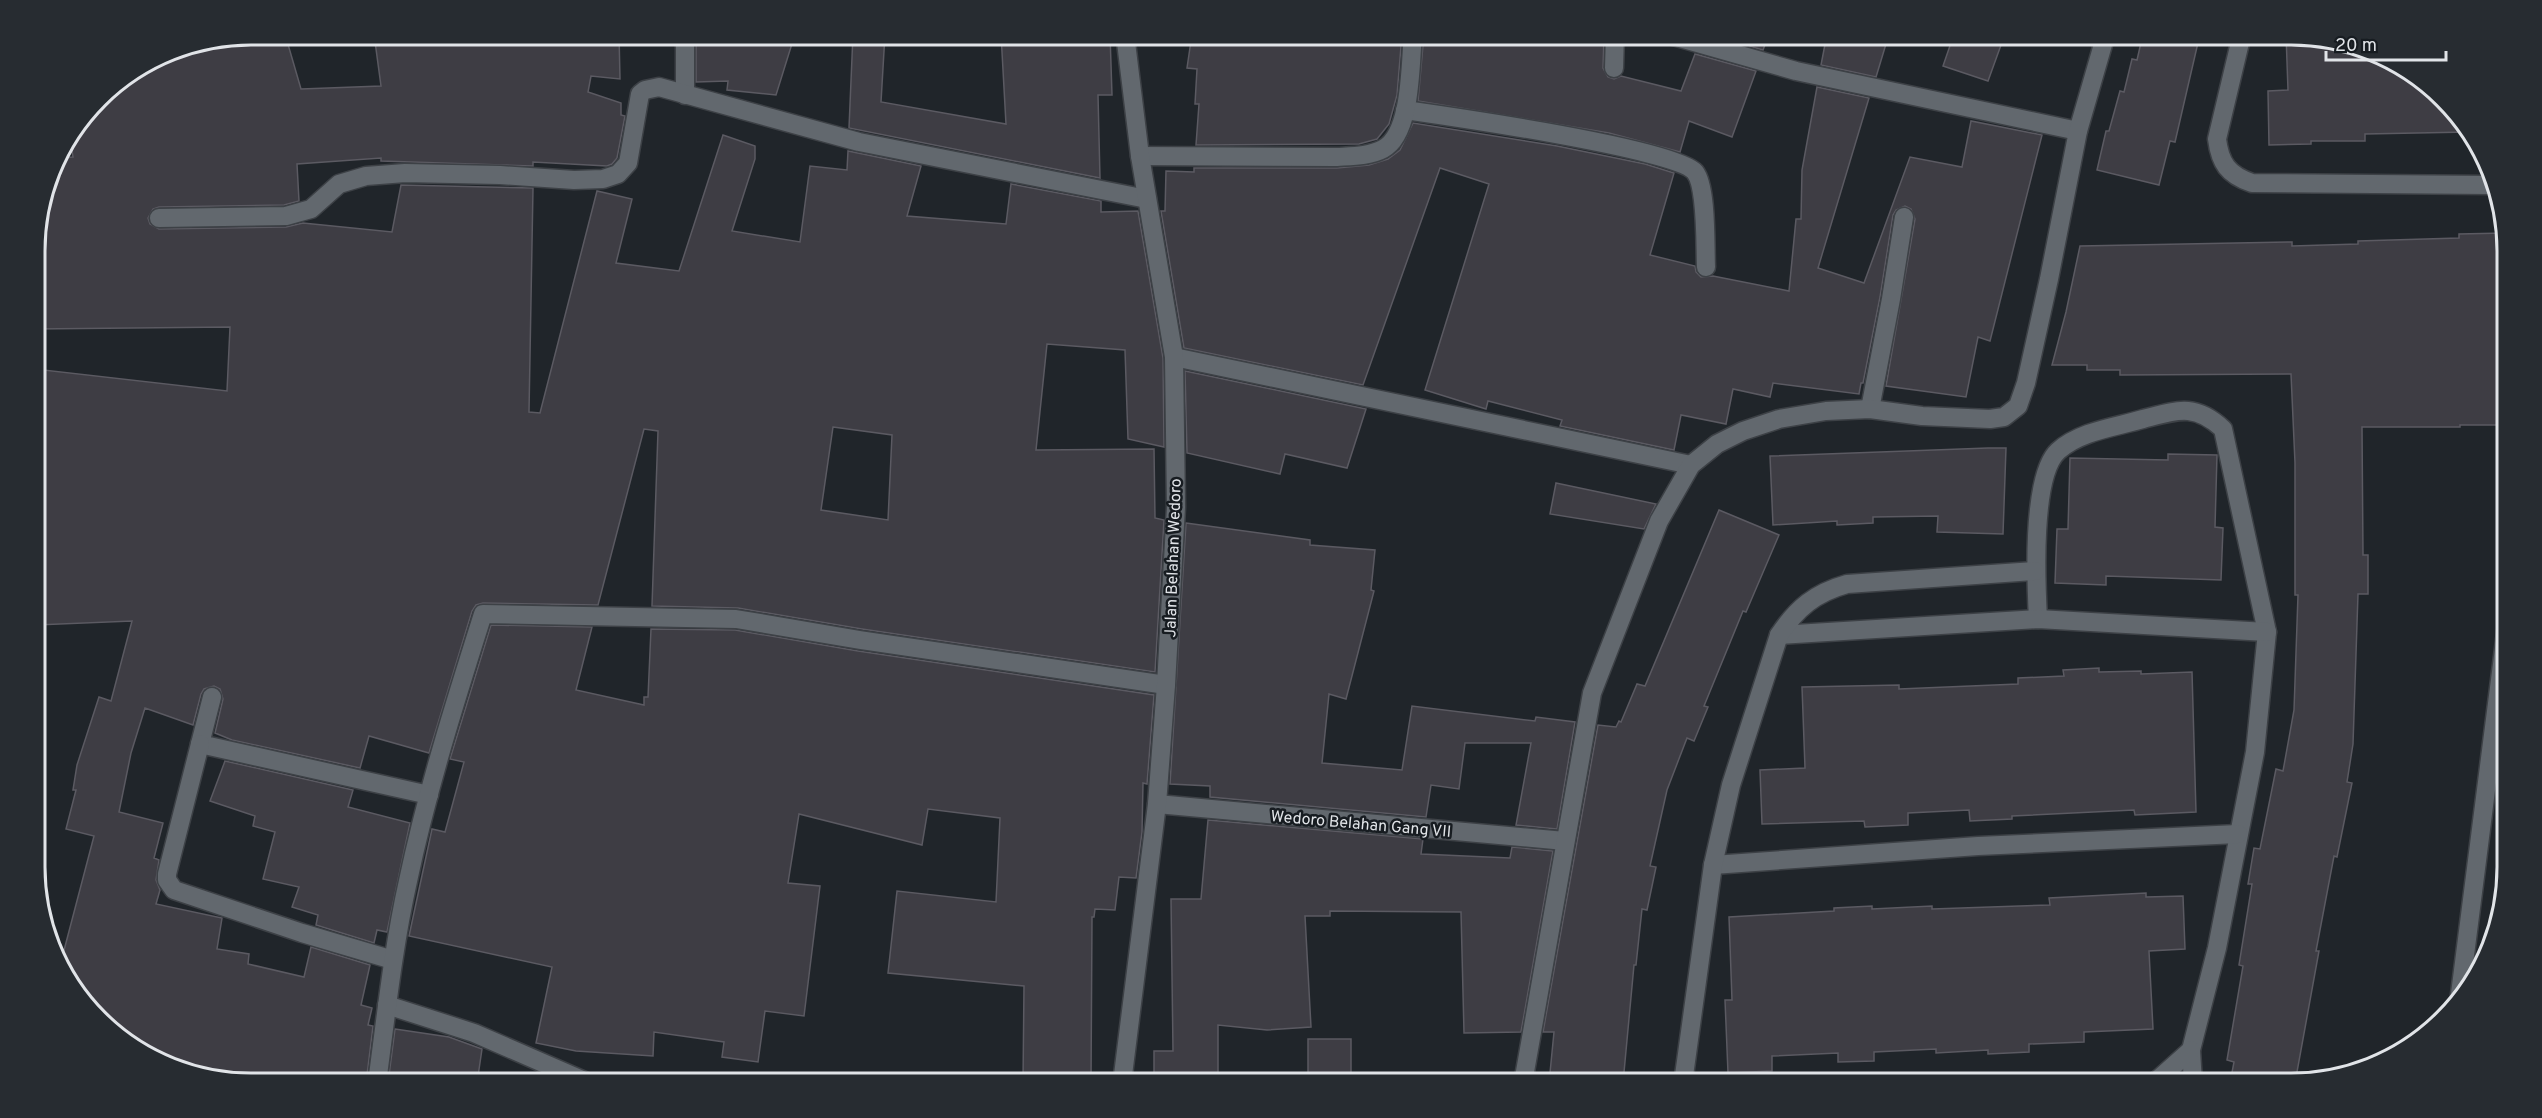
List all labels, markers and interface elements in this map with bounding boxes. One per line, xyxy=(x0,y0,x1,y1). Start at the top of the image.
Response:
scale bar xyxy=(2326,24,2446,62)
text: 20 m xyxy=(2335,35,2377,58)
street label: Jalan Belahan Wedoro xyxy=(1161,478,1187,638)
street label: Wedoro Belahan Gang VII xyxy=(1270,807,1452,843)

